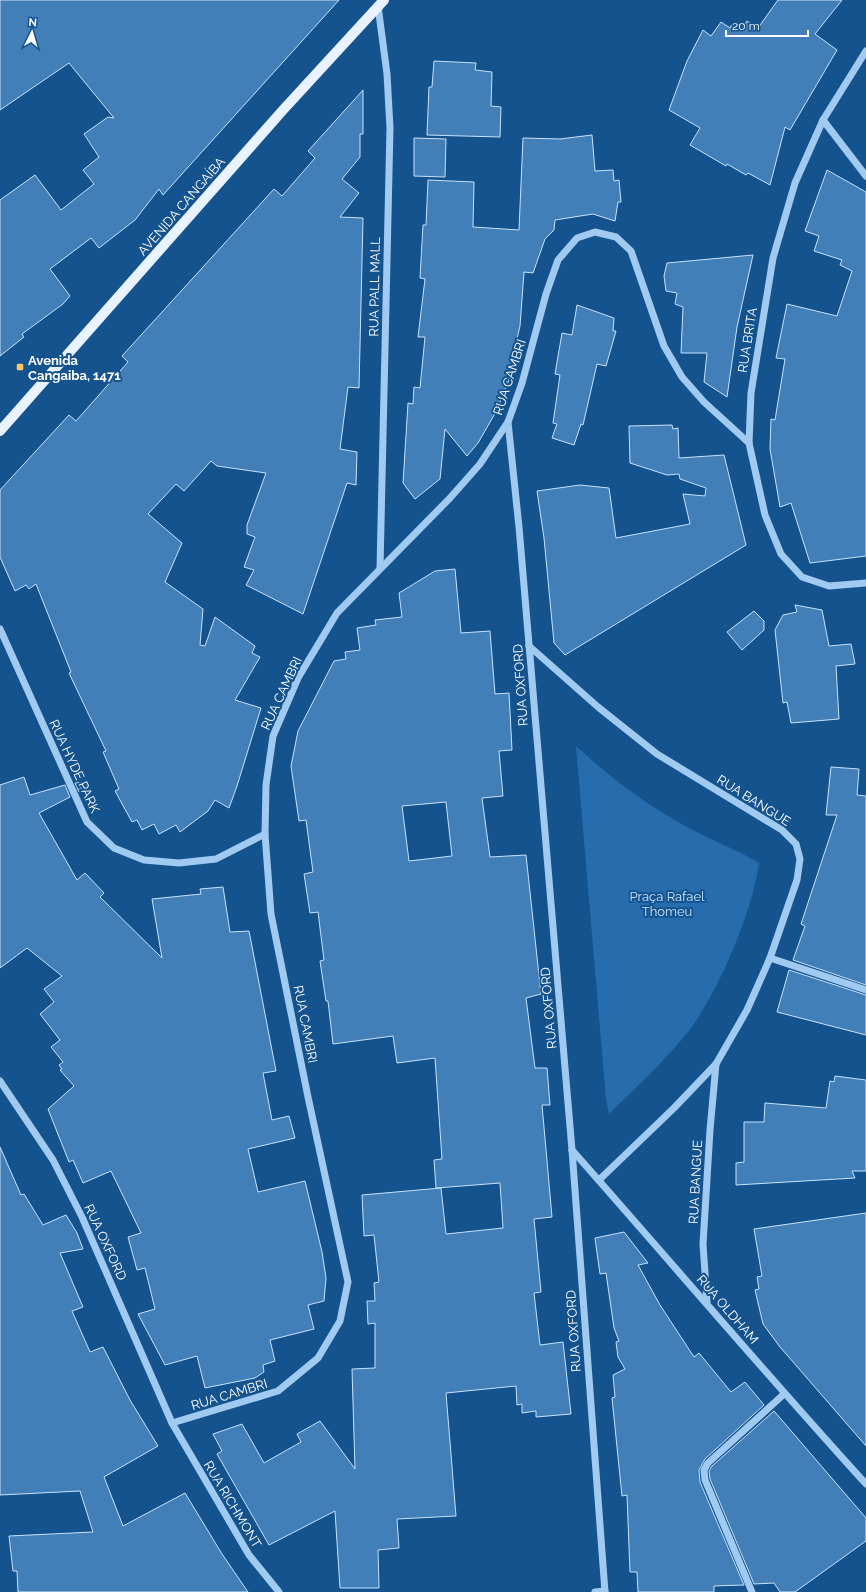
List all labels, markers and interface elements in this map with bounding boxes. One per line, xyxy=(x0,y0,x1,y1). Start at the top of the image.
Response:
north arrow xyxy=(12,12,52,52)
scale bar xyxy=(726,12,808,38)
text: N xyxy=(28,16,38,29)
text: 20 m xyxy=(732,19,760,33)
street label: AVENIDA CANGAÍBA xyxy=(135,154,228,258)
street label: RUA PALL MALL xyxy=(366,237,383,337)
street label: RUA BRITA xyxy=(735,306,760,374)
street label: RUA CAMBRI xyxy=(490,337,529,417)
place label: Avenida Cangaiba, 1471 xyxy=(28,353,121,383)
marker: Avenida Cangaiba, 1471 xyxy=(15,362,25,372)
street label: RUA OXFORD xyxy=(510,643,531,726)
street label: RUA CAMBRI xyxy=(258,654,305,732)
street label: RUA HYDE PARK xyxy=(46,717,103,816)
street label: RUA BANGUE xyxy=(714,772,793,829)
park label: Praça Rafael Thomeu xyxy=(629,889,705,919)
street label: RUA OXFORD xyxy=(537,966,560,1050)
street label: RUA CAMBRI xyxy=(291,984,320,1064)
street label: RUA BANGUE xyxy=(686,1140,705,1224)
street label: RUA OXFORD xyxy=(81,1202,130,1283)
street label: RUA OLDHAM xyxy=(694,1272,762,1347)
street label: RUA OXFORD xyxy=(563,1289,584,1372)
street label: RUA CAMBRI xyxy=(189,1376,269,1413)
street label: RUA RICHMONT xyxy=(201,1458,265,1551)

